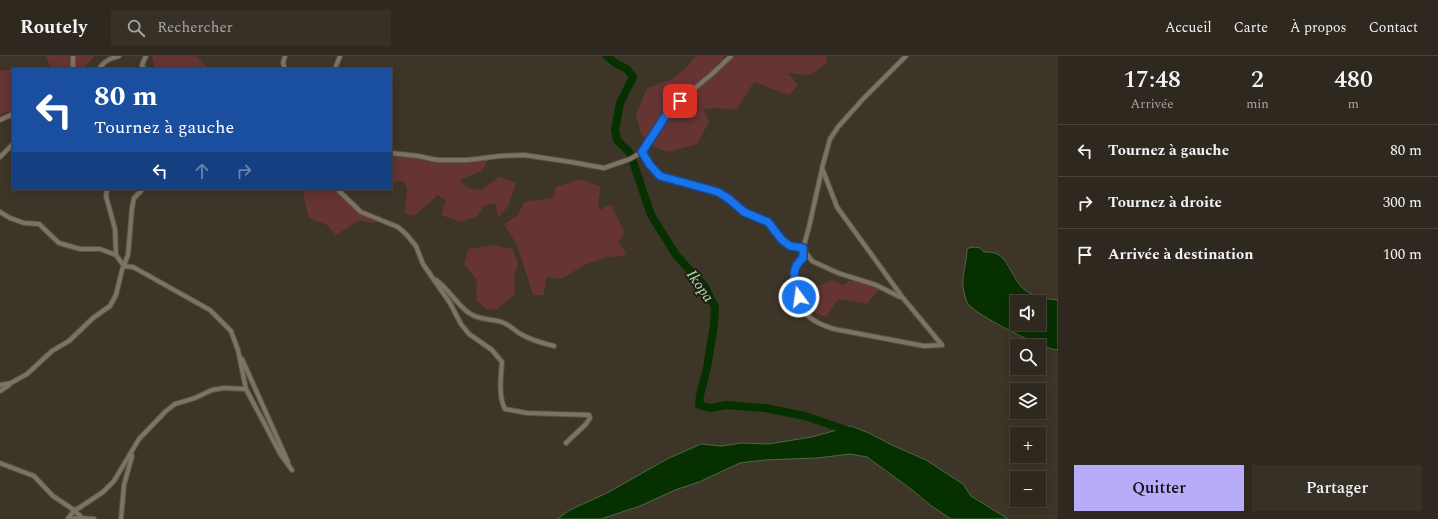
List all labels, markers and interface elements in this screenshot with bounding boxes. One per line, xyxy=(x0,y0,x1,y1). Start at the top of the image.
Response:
search box xyxy=(111,10,391,46)
text: Routely xyxy=(20,13,87,42)
text: Rechercher xyxy=(157,16,233,39)
icon: search xyxy=(125,17,147,39)
text: Accueil xyxy=(1165,17,1212,38)
text: Carte xyxy=(1234,17,1268,38)
text: À propos xyxy=(1290,17,1347,38)
text: Contact xyxy=(1369,17,1418,38)
text: 17:48 xyxy=(1123,62,1181,98)
text: 2 xyxy=(1251,62,1264,98)
text: 480 xyxy=(1334,62,1373,98)
text: 80 m xyxy=(94,75,158,118)
icon: left xyxy=(28,84,80,136)
pin xyxy=(663,84,697,118)
icon: arrive xyxy=(669,90,691,112)
text: Arrivée xyxy=(1131,94,1174,114)
text: min xyxy=(1246,94,1269,114)
text: m xyxy=(1348,94,1359,114)
text: Tournez à gauche xyxy=(94,114,234,141)
text: Tournez à gauche xyxy=(1108,139,1229,162)
text: 80 m xyxy=(1390,139,1422,162)
icon: left xyxy=(1074,140,1096,162)
icon: left xyxy=(149,160,171,182)
icon: ahead xyxy=(191,160,213,182)
icon: right xyxy=(233,160,255,182)
text: Tournez à droite xyxy=(1108,191,1222,214)
text: 300 m xyxy=(1383,191,1422,214)
icon: right xyxy=(1074,192,1096,214)
text: Arrivée à destination xyxy=(1108,243,1254,266)
text: 100 m xyxy=(1383,243,1422,266)
icon: arrive xyxy=(1074,244,1096,266)
water label: Ikopa xyxy=(680,265,720,307)
position arrow xyxy=(778,276,820,318)
map controls xyxy=(1010,295,1046,507)
button: sound xyxy=(1010,295,1046,331)
button: search xyxy=(1010,339,1046,375)
button: layers xyxy=(1010,383,1046,419)
button: + xyxy=(1010,427,1046,463)
button: Quitter xyxy=(1074,465,1244,511)
button: Partager xyxy=(1252,465,1422,511)
button: − xyxy=(1010,471,1046,507)

